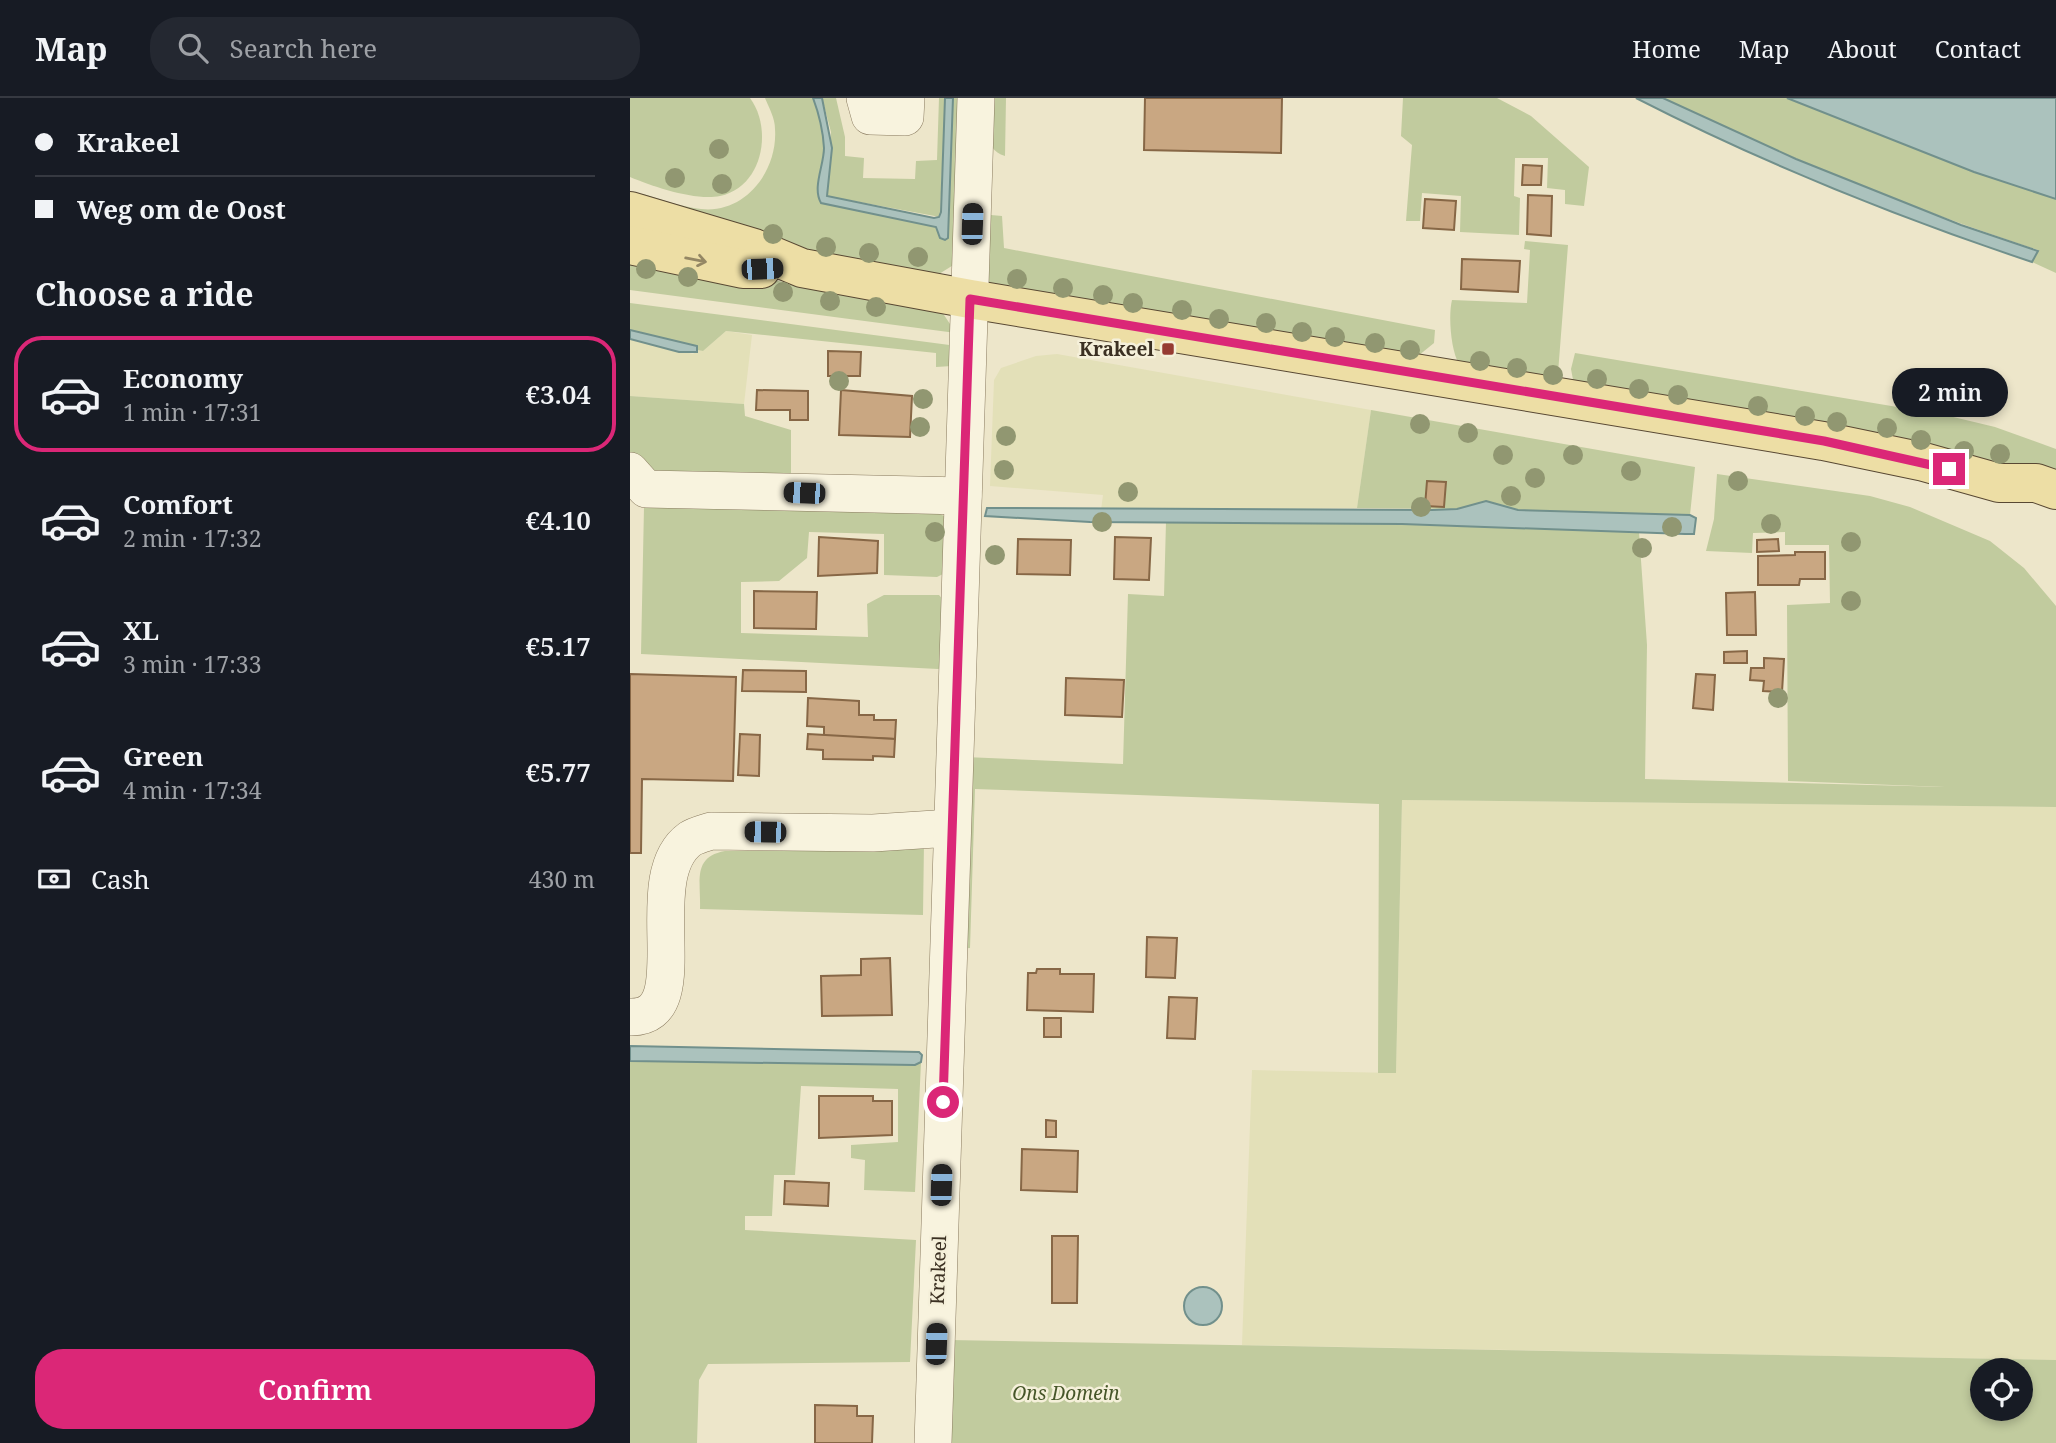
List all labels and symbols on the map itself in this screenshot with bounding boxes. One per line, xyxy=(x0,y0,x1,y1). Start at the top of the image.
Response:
car xyxy=(961,203,984,245)
one-way arrow xyxy=(685,254,707,267)
car xyxy=(741,258,784,280)
place label: Krakeel xyxy=(1079,336,1154,362)
marker: Krakeel xyxy=(1160,341,1176,357)
callout: 2 min xyxy=(1891,368,2007,416)
route end xyxy=(1933,453,1965,485)
car xyxy=(783,482,826,504)
car xyxy=(744,821,787,843)
route start xyxy=(927,1086,959,1118)
car xyxy=(930,1164,953,1206)
street label: Krakeel xyxy=(924,1235,952,1305)
car xyxy=(925,1323,948,1365)
park label: Ons Domein xyxy=(1012,1380,1120,1406)

